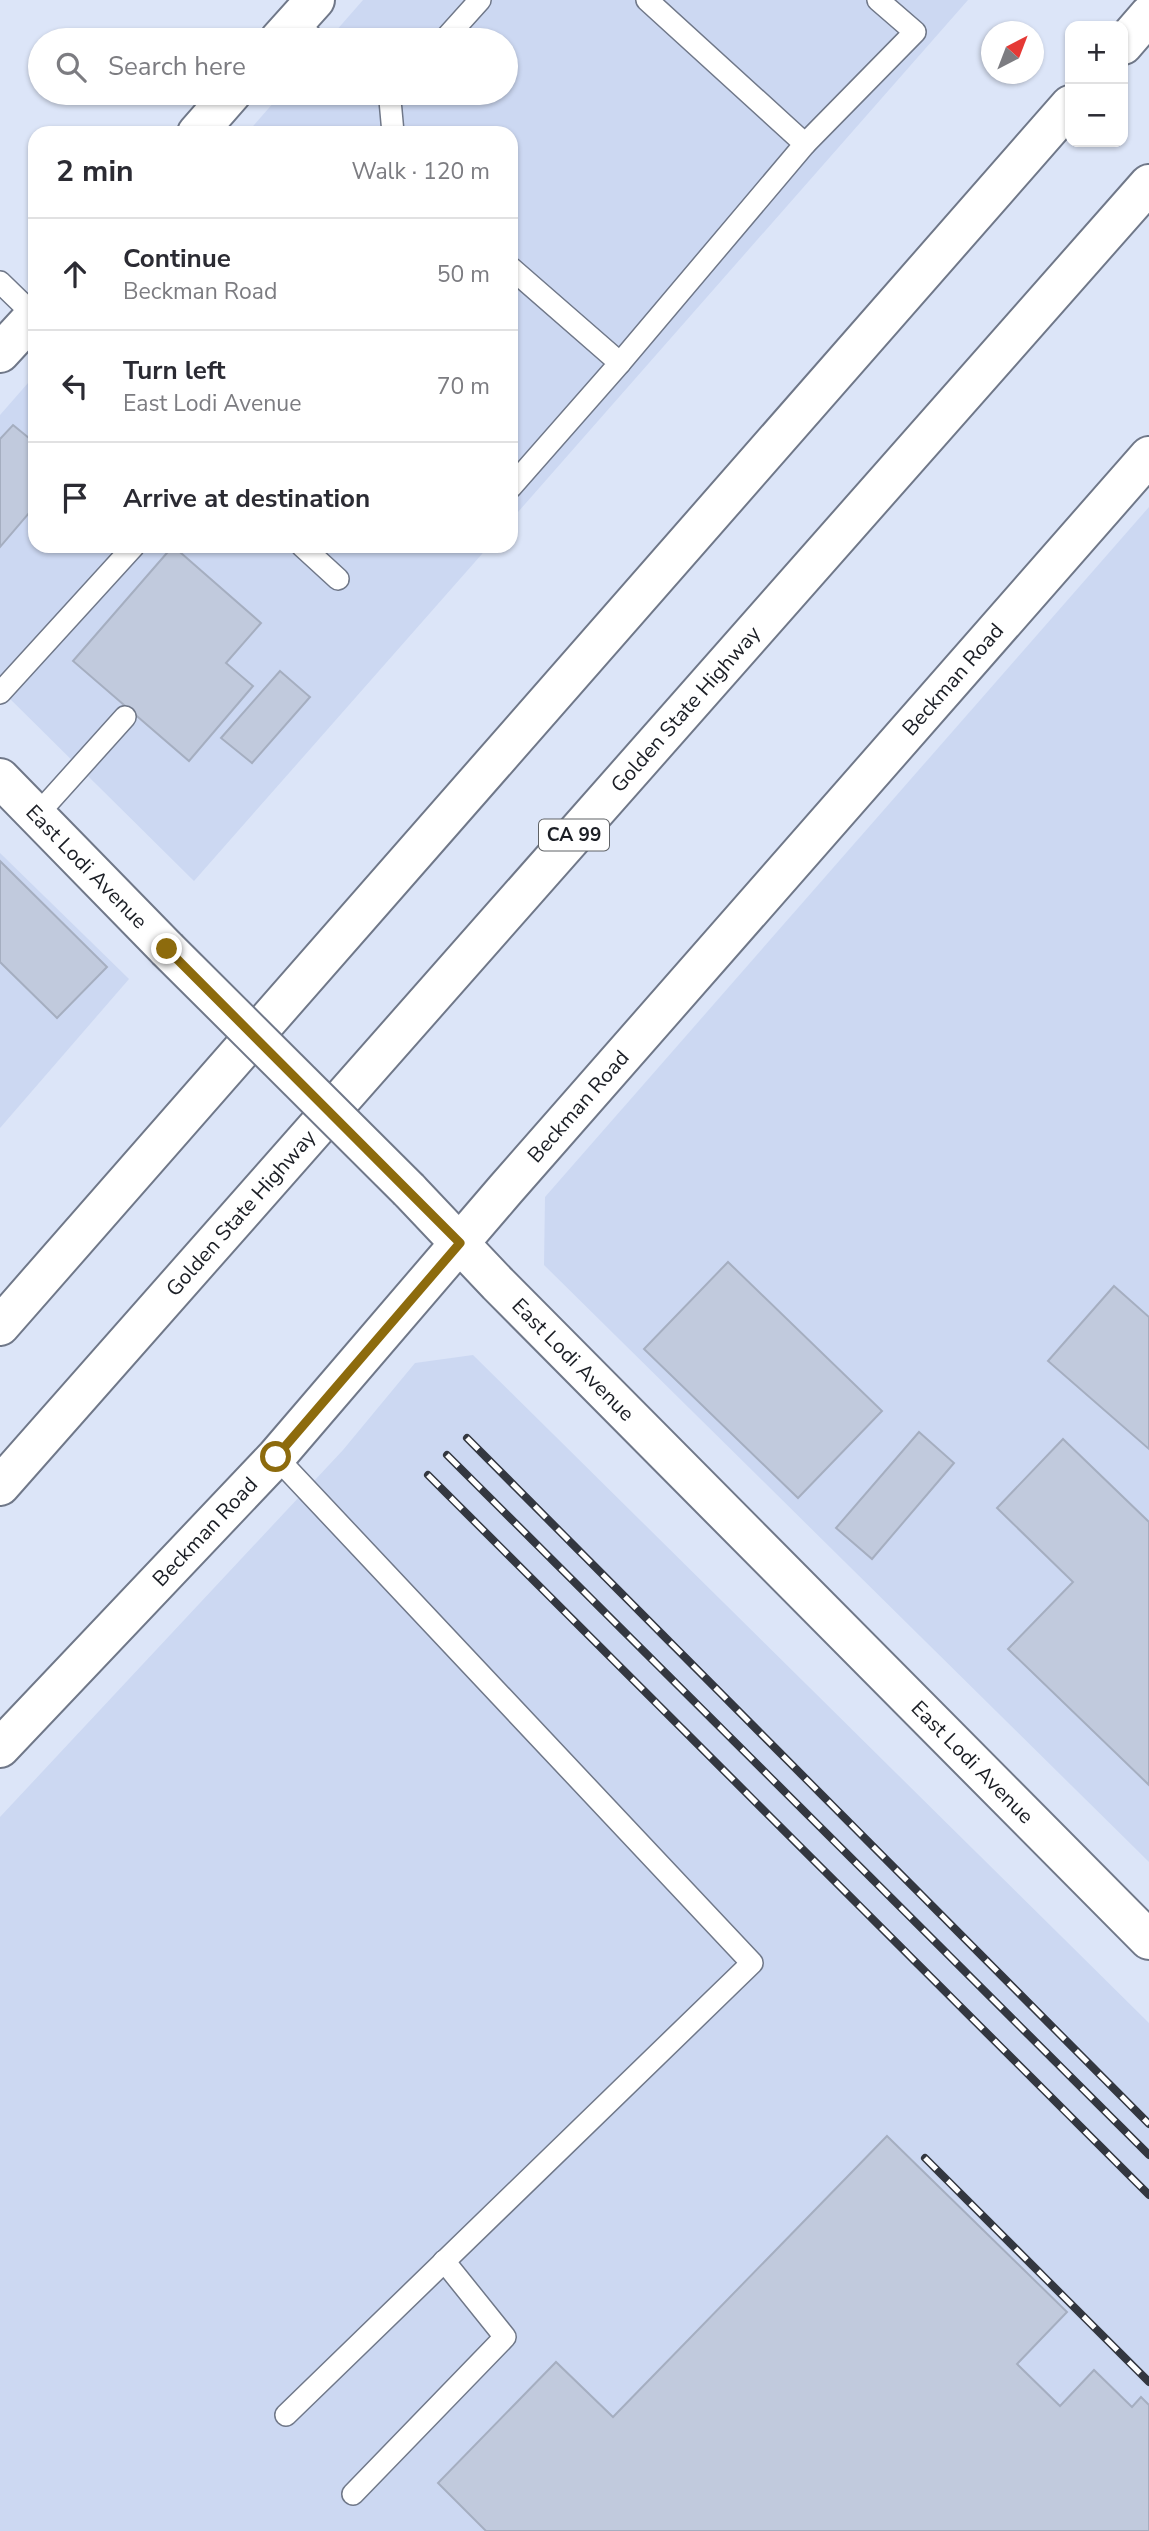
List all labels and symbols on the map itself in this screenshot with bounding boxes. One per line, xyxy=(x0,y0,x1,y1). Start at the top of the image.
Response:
north arrow xyxy=(981,21,1044,84)
street label: Beckman Road xyxy=(896,617,1010,742)
street label: Golden State Highway xyxy=(604,620,767,798)
street label: East Lodi Avenue xyxy=(20,799,154,935)
road number: CA 99 xyxy=(539,820,609,850)
route end xyxy=(151,933,182,964)
street label: Beckman Road xyxy=(521,1044,635,1169)
street label: Golden State Highway xyxy=(160,1124,322,1302)
street label: East Lodi Avenue xyxy=(506,1292,640,1427)
route start xyxy=(260,1441,291,1472)
street label: Beckman Road xyxy=(146,1471,264,1593)
street label: East Lodi Avenue xyxy=(905,1694,1040,1830)

